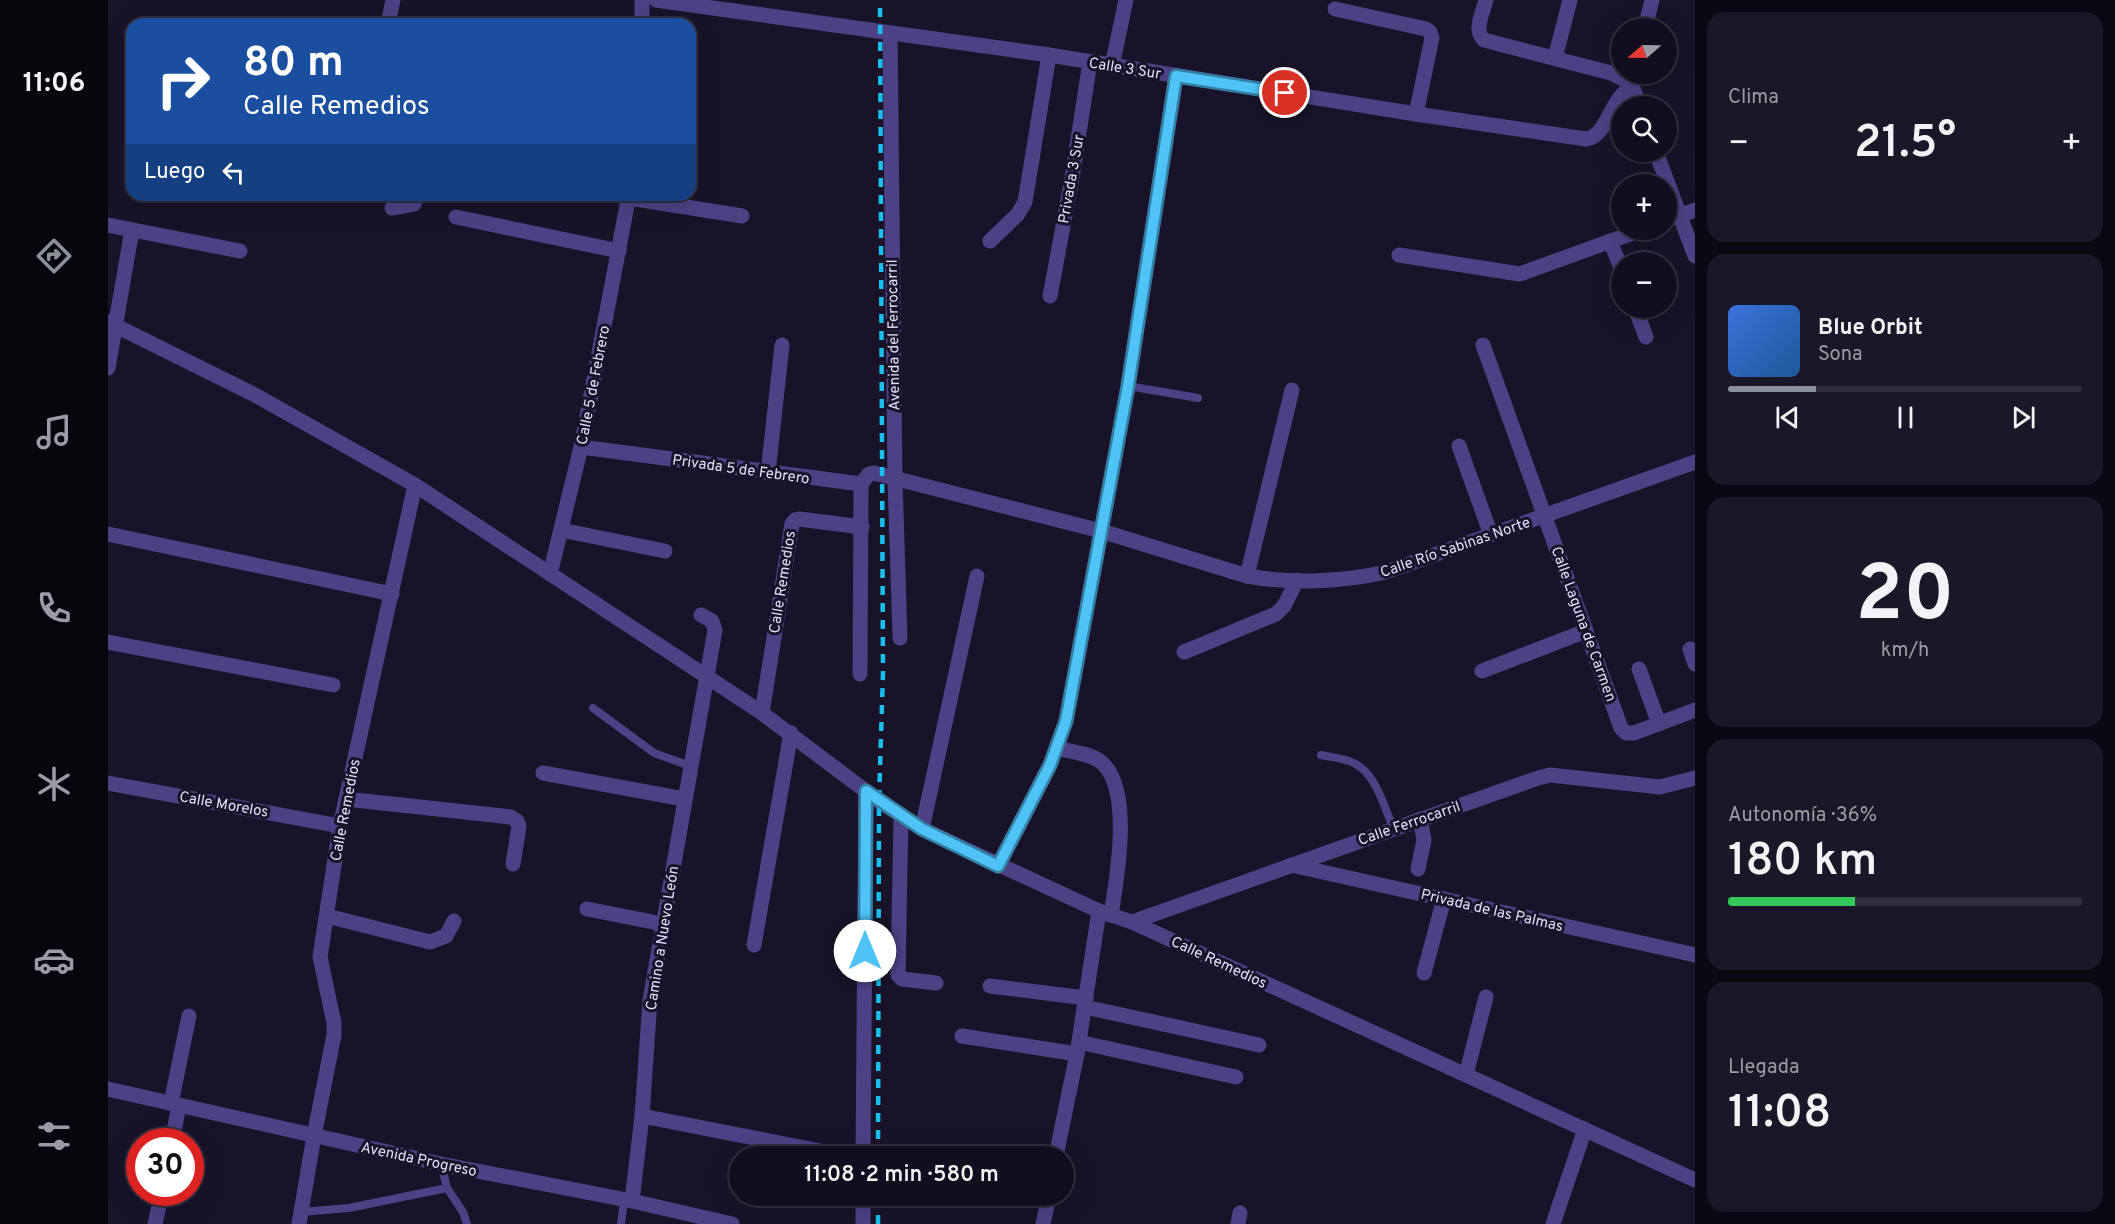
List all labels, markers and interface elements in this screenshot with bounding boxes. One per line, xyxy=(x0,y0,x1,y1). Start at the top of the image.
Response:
north arrow xyxy=(1611,18,1677,84)
map controls xyxy=(1611,18,1677,318)
text: 80 m xyxy=(243,38,344,91)
icon: right xyxy=(144,42,222,120)
street label: Calle 3 Sur xyxy=(1087,54,1162,85)
text: 11:06 xyxy=(23,67,85,101)
pin xyxy=(1259,67,1310,118)
icon: arrive xyxy=(1268,76,1301,109)
text: Clima xyxy=(1728,85,1779,111)
text: Calle Remedios xyxy=(243,90,430,124)
button: search xyxy=(1611,96,1677,162)
text: 21.5° xyxy=(1854,116,1956,173)
text: − xyxy=(1728,124,1749,166)
text: + xyxy=(2061,124,2082,166)
street label: Privada 3 Sur xyxy=(1055,133,1090,225)
icon: left xyxy=(217,156,250,189)
text: Luego xyxy=(144,159,205,186)
button: + xyxy=(1611,174,1677,240)
icon: directions xyxy=(33,235,75,277)
button: − xyxy=(1611,252,1677,318)
street label: Avenida del Ferrocarril xyxy=(884,259,905,411)
text: Blue Orbit xyxy=(1818,315,1923,342)
street label: Calle 5 de Febrero xyxy=(574,324,615,447)
text: Sona xyxy=(1818,342,1863,368)
icon: previous xyxy=(1771,401,1804,434)
icon: pause xyxy=(1889,401,1922,434)
icon: next xyxy=(2007,401,2040,434)
icon: music xyxy=(33,411,75,453)
street label: Privada 5 de Febrero xyxy=(671,451,811,490)
street label: Calle Río Sabinas Norte xyxy=(1378,514,1533,583)
street label: Calle Remedios xyxy=(766,530,801,635)
street label: Calle Laguna de Carmen xyxy=(1546,544,1620,705)
text: 20 xyxy=(1856,549,1954,648)
icon: phone xyxy=(33,587,75,629)
text: km/h xyxy=(1881,638,1929,664)
street label: Calle Remedios xyxy=(327,758,366,863)
icon: climate xyxy=(33,763,75,805)
street label: Calle Morelos xyxy=(178,788,270,823)
street label: Calle Ferrocarril xyxy=(1356,798,1463,851)
text: Autonomía · 36% xyxy=(1728,803,1877,829)
text: 180 km xyxy=(1728,834,1877,891)
street label: Camino a Nuevo León xyxy=(643,865,684,1012)
street label: Privada de las Palmas xyxy=(1419,886,1565,937)
position arrow xyxy=(833,919,897,983)
street label: Calle Remedios xyxy=(1167,933,1269,994)
icon: car xyxy=(33,939,75,981)
text: Llegada xyxy=(1728,1055,1800,1081)
text: 11:08 xyxy=(1728,1086,1831,1143)
icon: filters xyxy=(33,1115,75,1157)
speed limit sign: 30 xyxy=(126,1128,204,1206)
street label: Avenida Progreso xyxy=(359,1139,478,1182)
text: 11:08 · 2 min · 580 m xyxy=(804,1162,999,1189)

